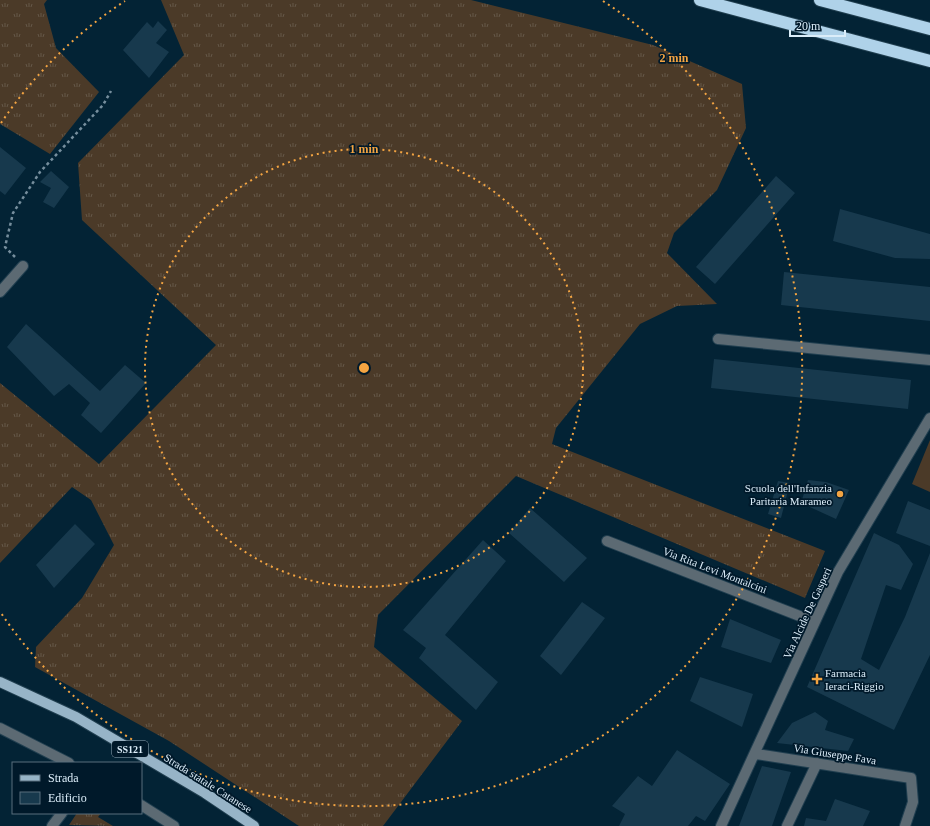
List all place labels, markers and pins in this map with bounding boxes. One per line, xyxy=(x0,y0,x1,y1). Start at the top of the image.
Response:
centre of rings xyxy=(357,361,371,375)
place label: Scuola dell'Infanzia Paritaria Marameo xyxy=(745,482,833,507)
marker: Scuola dell'Infanzia Paritaria Marameo xyxy=(835,489,845,499)
place label: Farmacia Ieraci-Riggio xyxy=(825,667,884,692)
marker: Farmacia Ieraci-Riggio xyxy=(812,674,822,684)

